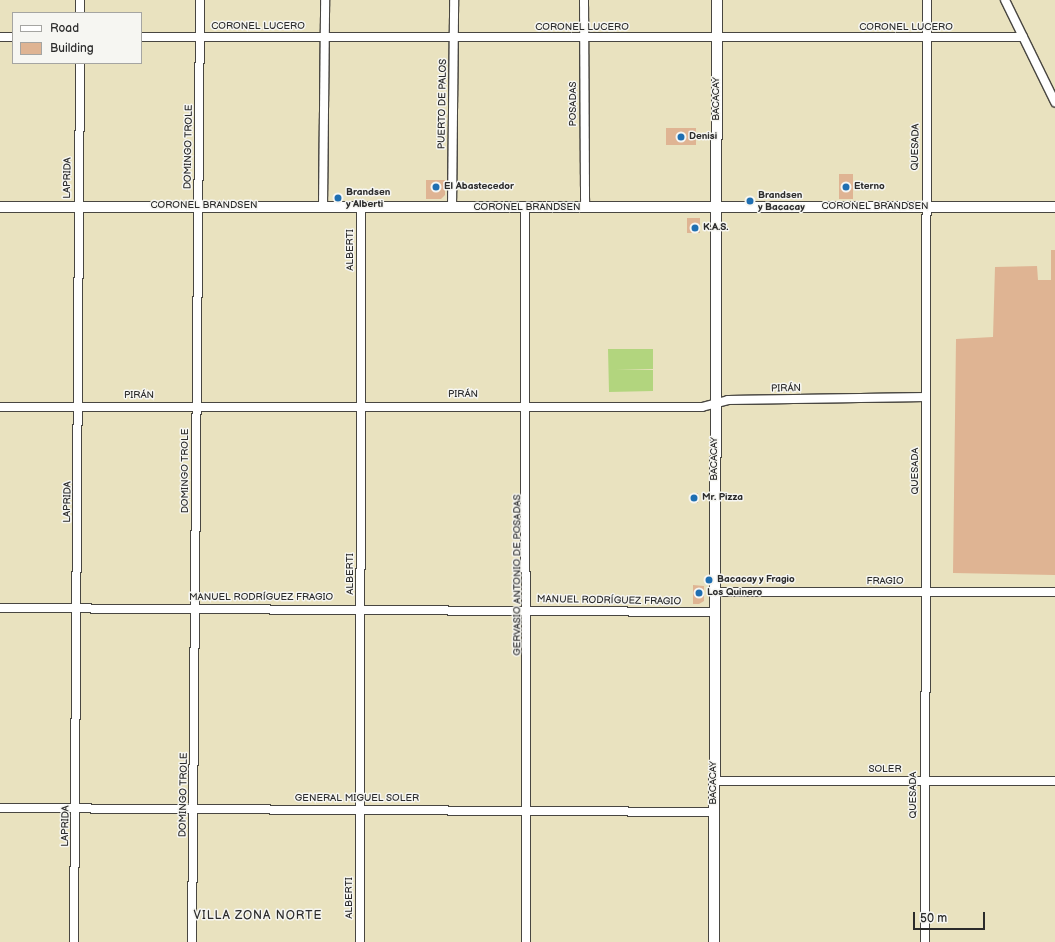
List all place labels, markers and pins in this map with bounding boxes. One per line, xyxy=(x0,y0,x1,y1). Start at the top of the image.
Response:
place label: Denisi xyxy=(689,131,717,143)
marker: Denisi xyxy=(676,132,686,142)
place label: El Abastecedor xyxy=(444,181,514,193)
place label: Eterno xyxy=(854,181,885,193)
marker: El Abastecedor xyxy=(431,182,441,192)
marker: Eterno xyxy=(841,182,851,192)
place label: Brandsen y Alberti xyxy=(346,186,390,210)
place label: Brandsen y Bacacay xyxy=(758,189,805,212)
marker: Brandsen y Alberti xyxy=(333,193,343,203)
marker: Brandsen y Bacacay xyxy=(745,196,755,206)
place label: K.A.S. xyxy=(703,222,729,234)
marker: K.A.S. xyxy=(690,223,700,233)
place label: Mr. Pizza xyxy=(702,492,743,504)
marker: Mr. Pizza xyxy=(689,493,699,503)
place label: Bacacay y Fragio xyxy=(717,574,796,586)
marker: Bacacay y Fragio xyxy=(704,575,714,585)
place label: Los Quinero xyxy=(707,587,762,599)
marker: Los Quinero xyxy=(694,588,704,598)

